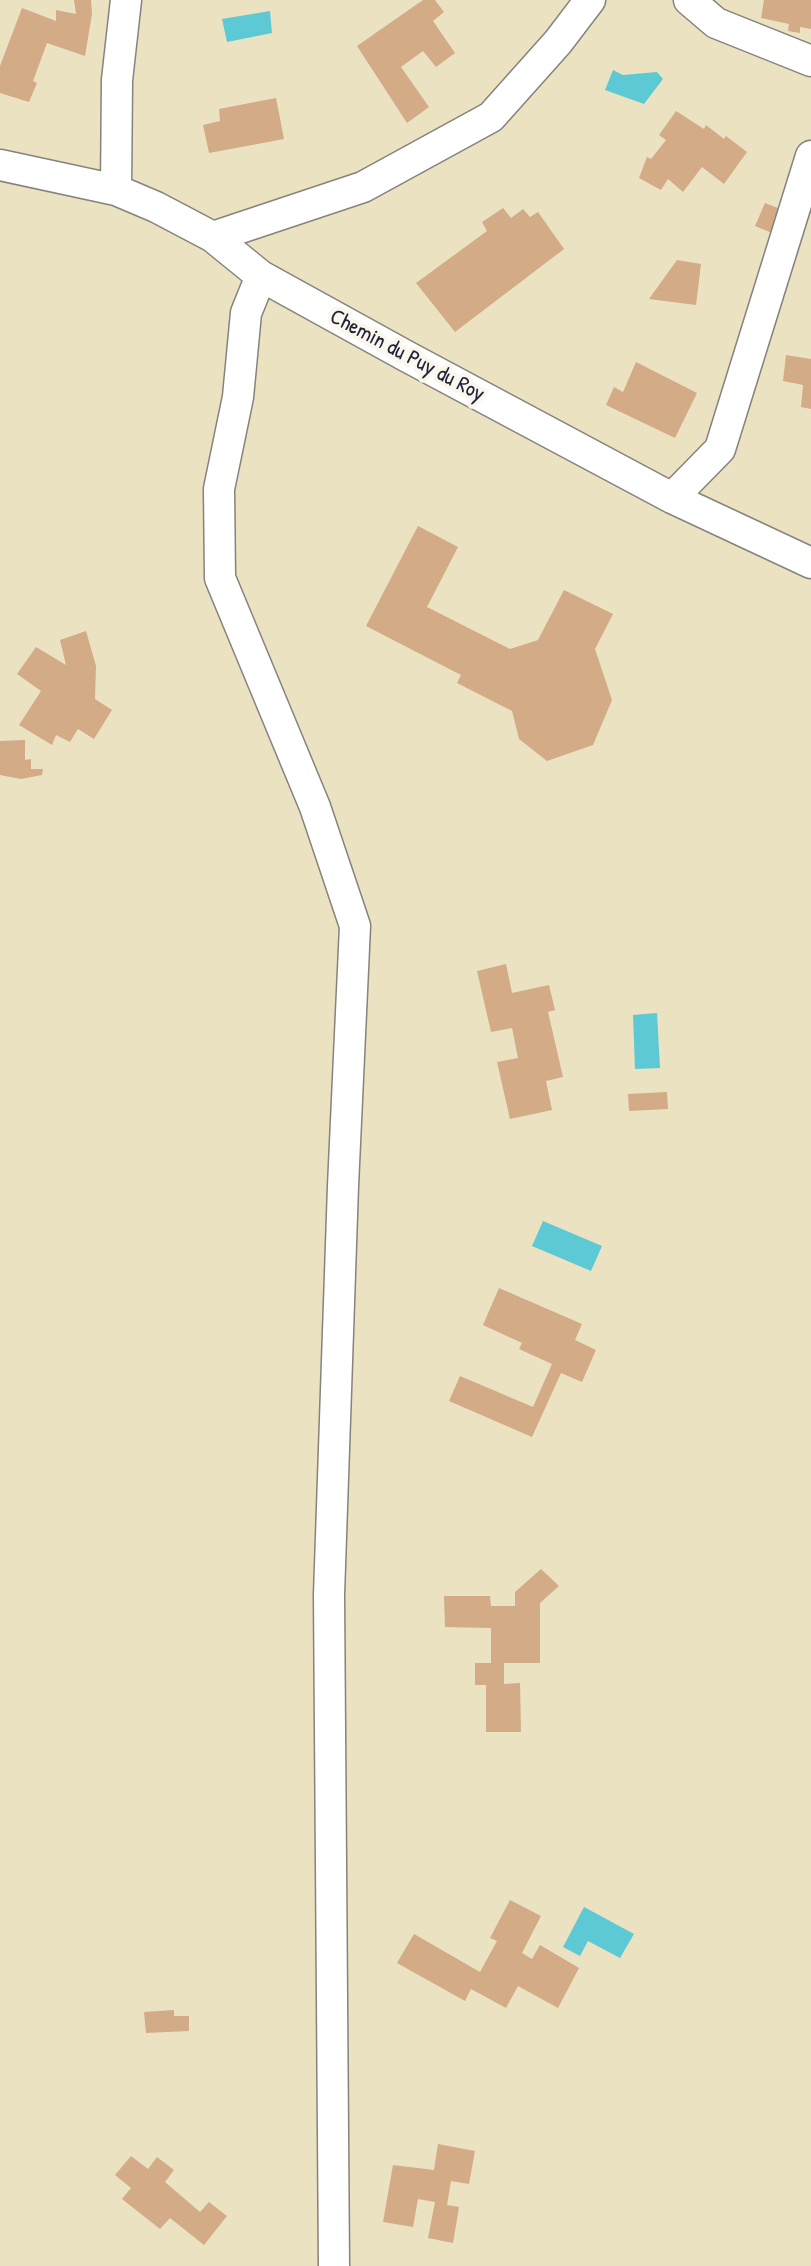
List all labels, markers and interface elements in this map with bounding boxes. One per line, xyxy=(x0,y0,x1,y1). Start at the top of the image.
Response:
street label: Chemin du Puy du Roy xyxy=(325,304,489,408)

